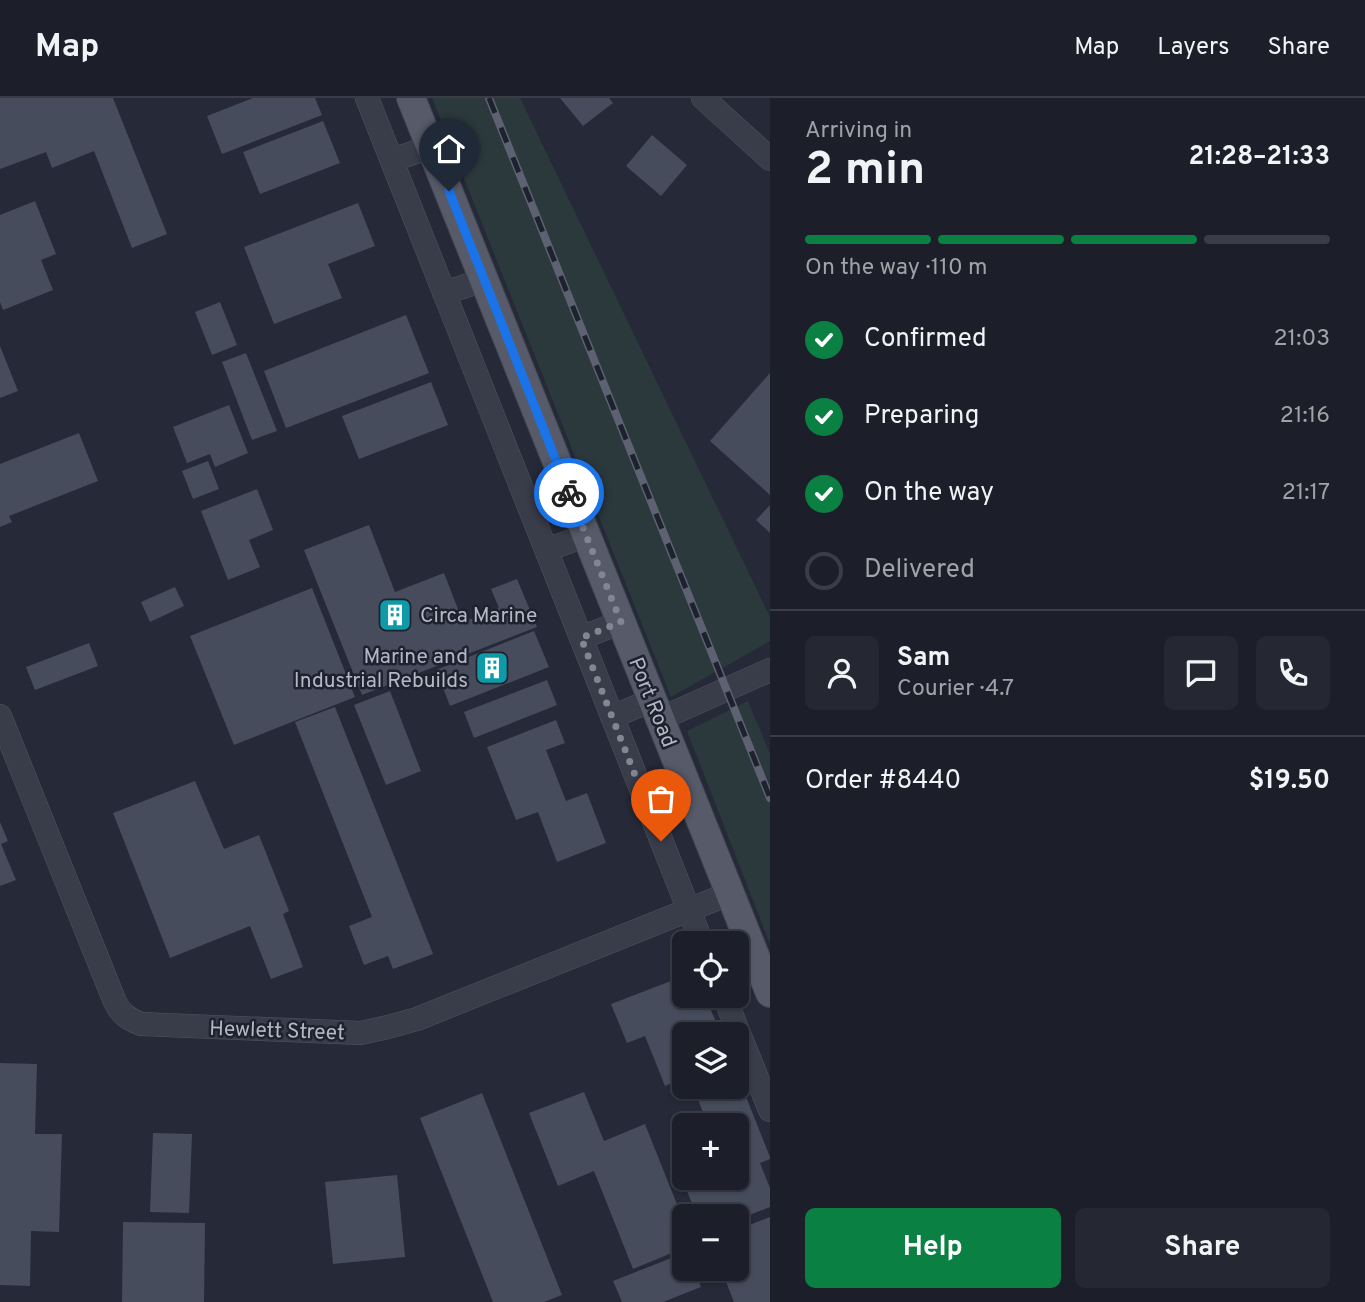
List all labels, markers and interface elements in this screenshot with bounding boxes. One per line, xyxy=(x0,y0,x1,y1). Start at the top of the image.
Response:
text: Map xyxy=(35,27,99,69)
text: Map xyxy=(1074,33,1119,63)
text: Layers xyxy=(1157,33,1229,63)
text: Share xyxy=(1267,33,1330,63)
text: Arriving in xyxy=(805,117,912,146)
pin xyxy=(419,119,479,191)
icon: home xyxy=(430,130,468,168)
text: 21:28–21:33 xyxy=(1188,141,1330,174)
text: 2 min xyxy=(805,142,925,201)
text: On the way · 110 m xyxy=(805,254,988,283)
icon: check xyxy=(805,321,843,359)
text: Confirmed xyxy=(864,323,987,356)
text: 21:03 xyxy=(1274,325,1330,354)
icon: check xyxy=(805,398,843,436)
text: Preparing xyxy=(864,400,979,433)
text: 21:16 xyxy=(1280,402,1330,431)
courier xyxy=(534,458,604,528)
icon: bike xyxy=(550,474,588,512)
icon: check xyxy=(805,475,843,513)
text: On the way xyxy=(864,477,994,510)
text: 21:17 xyxy=(1282,479,1330,508)
text: Delivered xyxy=(864,554,975,587)
building icon: Circa Marine xyxy=(376,596,414,634)
place label: Circa Marine xyxy=(420,603,537,630)
button: person xyxy=(805,636,879,710)
button: chat xyxy=(1164,636,1238,710)
button: phone xyxy=(1256,636,1330,710)
text: Sam xyxy=(897,642,950,675)
place label: Marine and Industrial Rebuilds xyxy=(294,644,468,695)
building icon: Marine and Industrial Rebuilds xyxy=(473,649,511,687)
street label: Port Road xyxy=(621,654,682,752)
text: Courier · 4.7 xyxy=(897,675,1014,704)
text: Order #8440 xyxy=(805,765,961,798)
text: $19.50 xyxy=(1249,765,1330,798)
pin xyxy=(631,769,691,841)
icon: bag xyxy=(642,780,680,818)
map controls xyxy=(672,931,749,1281)
button: locate xyxy=(672,931,749,1008)
street label: Hewlett Street xyxy=(209,1016,345,1047)
button: layers xyxy=(672,1022,749,1099)
button: + xyxy=(672,1113,749,1190)
button: − xyxy=(672,1204,749,1281)
button: Help xyxy=(805,1208,1061,1288)
button: Share xyxy=(1075,1208,1330,1288)

